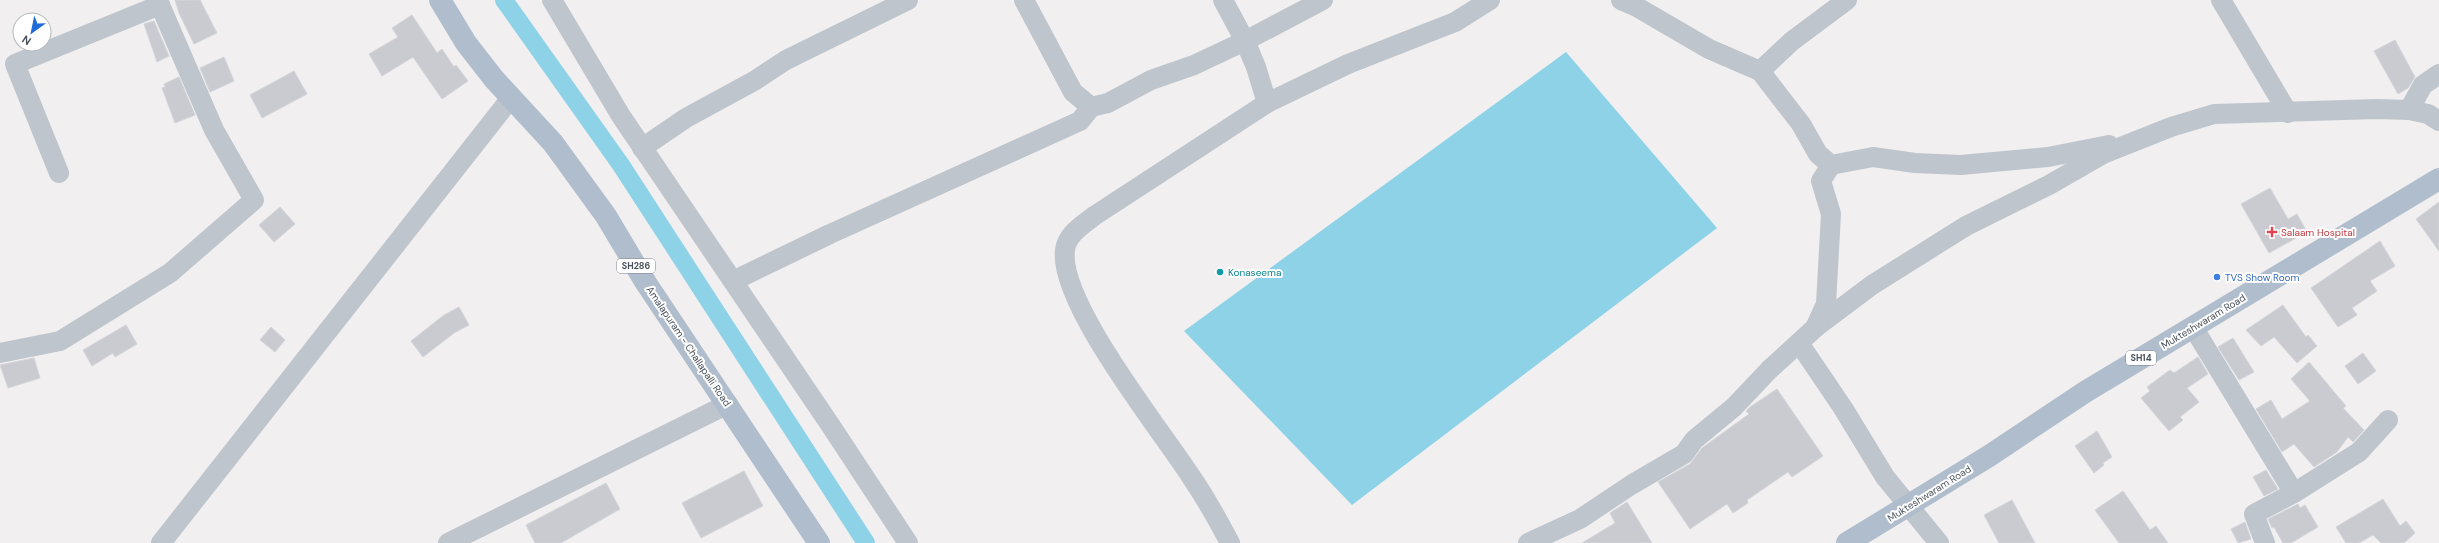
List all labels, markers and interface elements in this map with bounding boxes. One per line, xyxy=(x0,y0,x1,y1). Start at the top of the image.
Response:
north arrow xyxy=(12,12,52,52)
text: N xyxy=(19,32,34,48)
marker: Salaam Hospital xyxy=(2266,226,2278,238)
place label: Salaam Hospital xyxy=(2281,226,2355,239)
road number: SH286 xyxy=(617,259,655,273)
place label: Konaseema xyxy=(1228,266,1281,279)
marker: Konaseema xyxy=(1215,267,1225,277)
place label: TVS Show Room xyxy=(2225,271,2300,284)
marker: TVS Show Room xyxy=(2212,272,2222,282)
street label: Amalapuram - Challapalli Road xyxy=(643,284,734,409)
street label: Mukteshwaram Road xyxy=(2159,291,2248,352)
road number: SH14 xyxy=(2126,351,2156,365)
street label: Mukteshwaram Road xyxy=(1885,462,1974,524)

